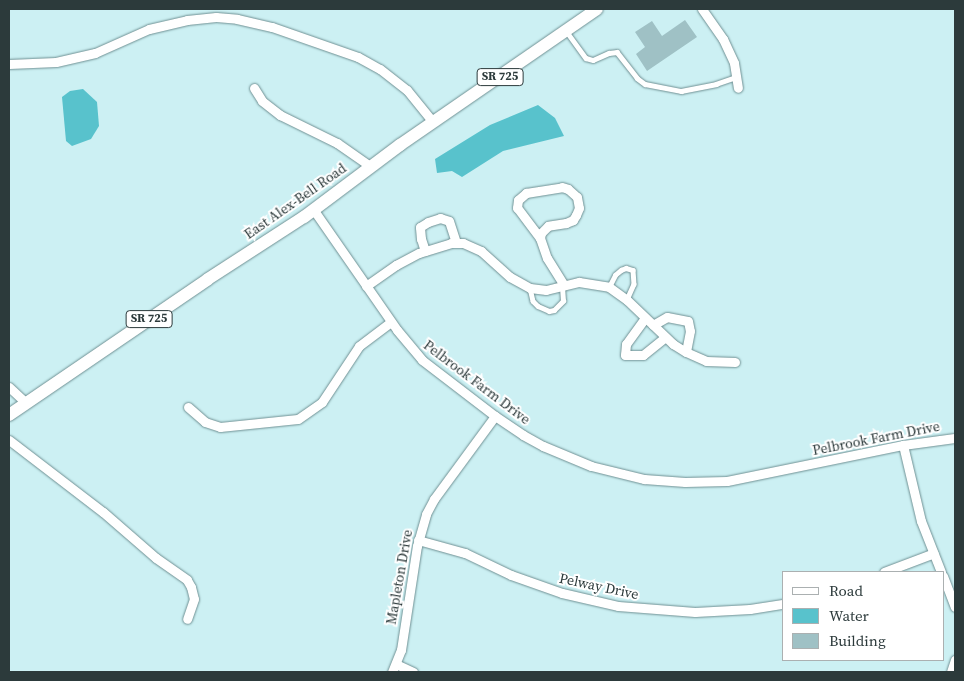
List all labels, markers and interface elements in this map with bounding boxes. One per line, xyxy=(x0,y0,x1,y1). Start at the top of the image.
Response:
road number: SR 725 xyxy=(476,68,524,86)
street label: East Alex-Bell Road xyxy=(241,160,349,242)
road number: SR 725 xyxy=(125,310,173,328)
street label: Pelbrook Farm Drive xyxy=(420,336,534,428)
street label: Pelbrook Farm Drive xyxy=(811,417,941,459)
street label: Mapleton Drive xyxy=(382,528,416,626)
street label: Pelway Drive xyxy=(558,569,640,603)
legend xyxy=(782,571,944,661)
text: Road xyxy=(829,580,863,601)
text: Water xyxy=(829,605,869,626)
text: Building xyxy=(829,630,886,651)

